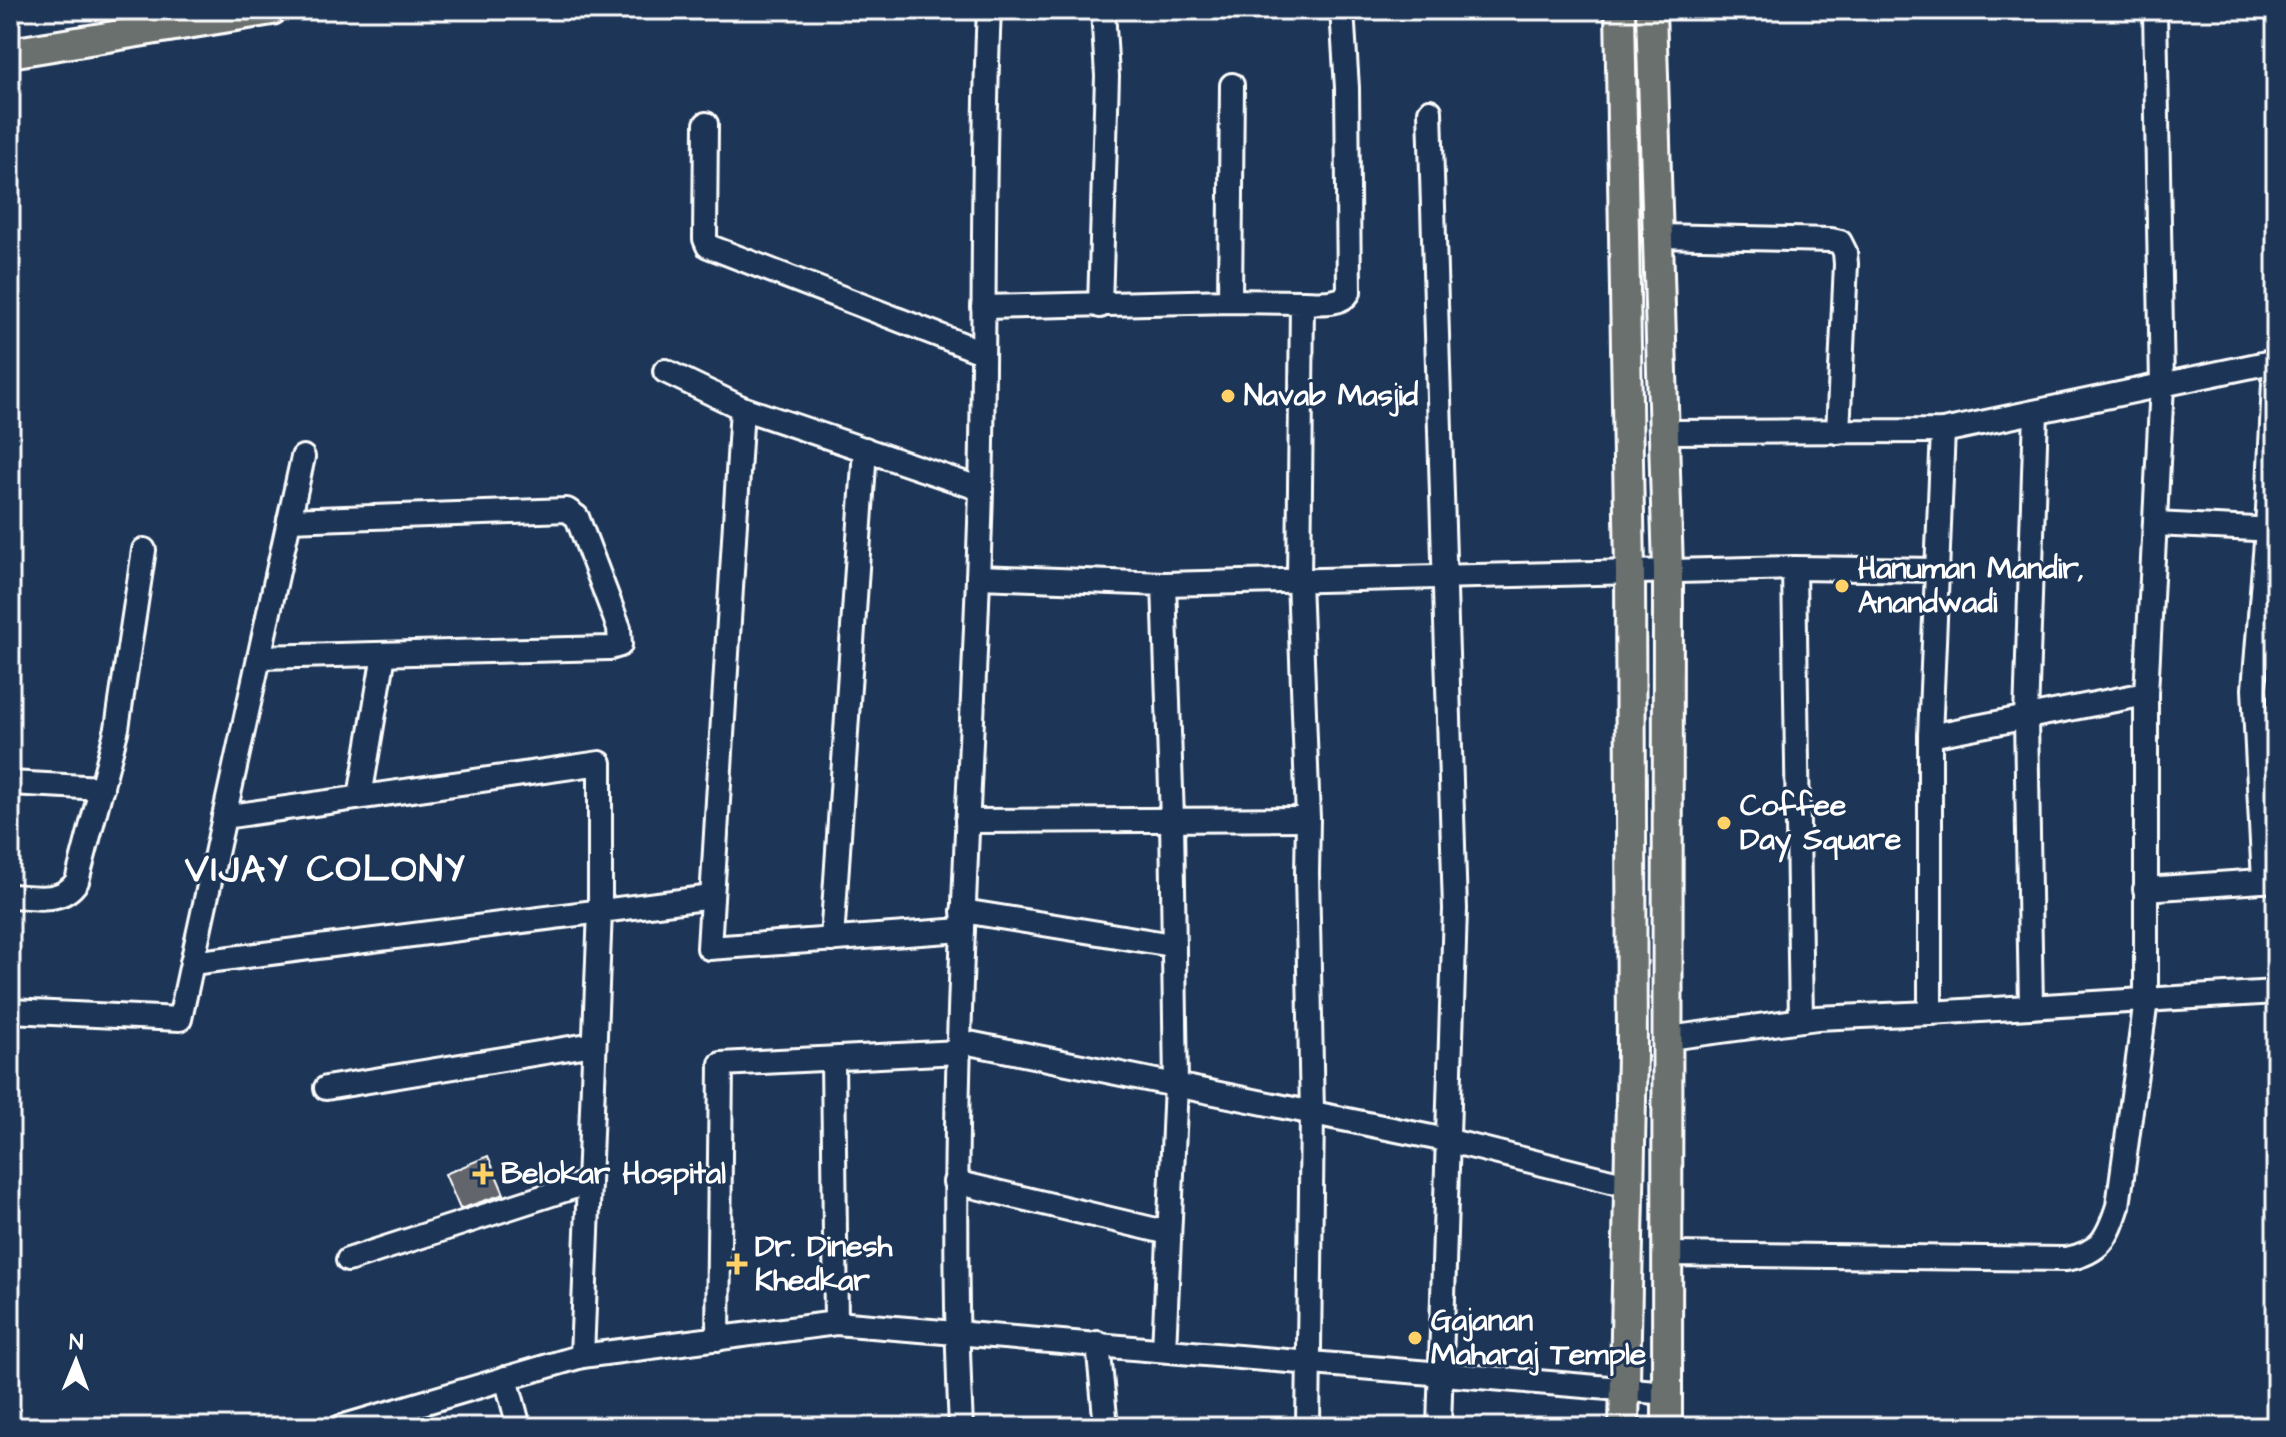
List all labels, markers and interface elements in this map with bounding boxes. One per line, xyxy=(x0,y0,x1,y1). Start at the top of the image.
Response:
place label: Navab Masjid xyxy=(1244,375,1419,417)
marker: Navab Masjid xyxy=(1219,387,1237,405)
place label: Hanuman Mandir, Anandwadi xyxy=(1858,548,2084,624)
marker: Hanuman Mandir, Anandwadi xyxy=(1833,577,1851,595)
place label: Coffee Day Square xyxy=(1740,785,1901,863)
marker: Coffee Day Square xyxy=(1715,814,1733,832)
district label: VIJAY COLONY xyxy=(184,844,467,896)
place label: Belokar Hospital xyxy=(501,1153,726,1196)
marker: Belokar Hospital xyxy=(472,1163,494,1185)
place label: Dr. Dinesh Khedkar xyxy=(755,1226,894,1302)
marker: Dr. Dinesh Khedkar xyxy=(726,1253,748,1275)
place label: Gajanan Maharaj Temple xyxy=(1431,1300,1646,1377)
north arrow xyxy=(36,1321,116,1401)
text: N xyxy=(69,1327,84,1358)
marker: Gajanan Maharaj Temple xyxy=(1406,1329,1424,1347)

